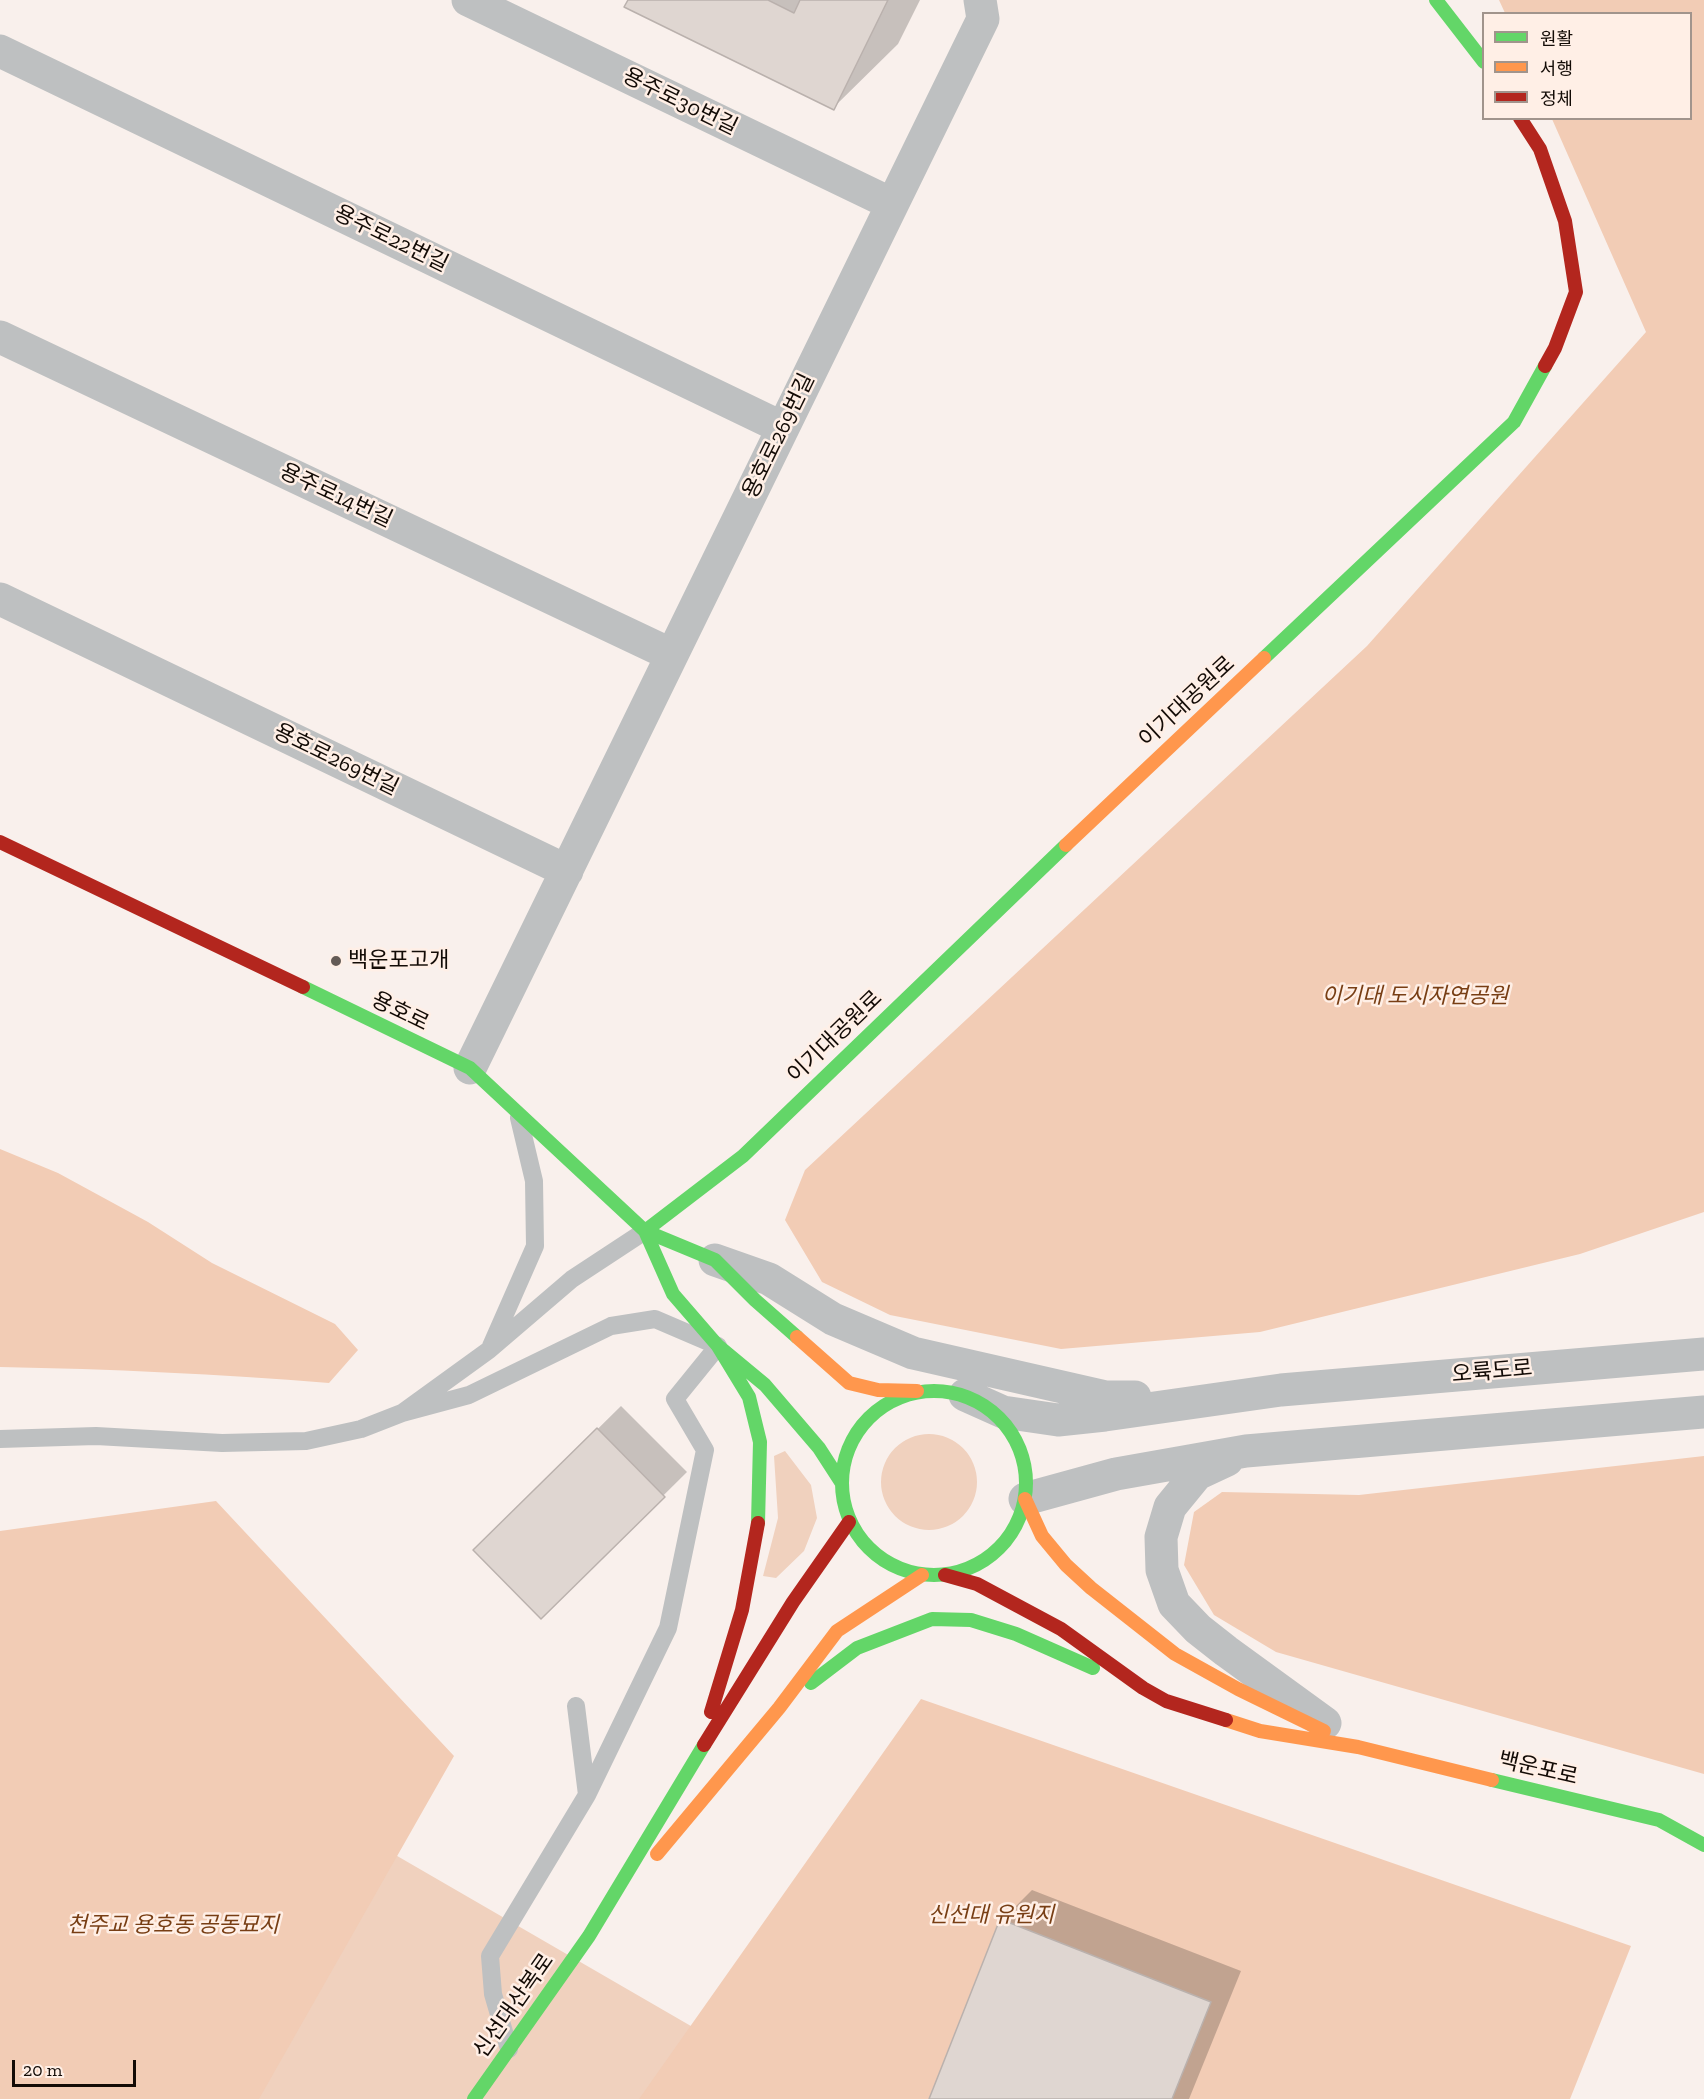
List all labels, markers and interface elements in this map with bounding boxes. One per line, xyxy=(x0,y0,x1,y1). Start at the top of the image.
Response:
legend xyxy=(1482,12,1692,120)
text: 원활 xyxy=(1540,28,1573,50)
text: 서행 xyxy=(1540,58,1573,80)
street label: 용주로30번길 xyxy=(618,63,742,141)
text: 정체 xyxy=(1540,88,1573,110)
street label: 용주로22번길 xyxy=(330,200,452,278)
street label: 용호로269번길 xyxy=(737,369,821,503)
street label: 용주로14번길 xyxy=(275,458,397,534)
street label: 이기대공원로 xyxy=(1134,651,1240,753)
street label: 용호로269번길 xyxy=(269,718,403,802)
place label: 백운포고개 xyxy=(348,948,449,974)
marker: 백운포고개 xyxy=(329,954,343,968)
park label: 이기대 도시자연공원 xyxy=(1322,984,1508,1010)
street label: 이기대공원로 xyxy=(782,985,888,1089)
street label: 용호로 xyxy=(367,987,433,1037)
street label: 오륙도로 xyxy=(1451,1355,1533,1389)
street label: 백운포로 xyxy=(1496,1747,1580,1791)
park label: 신선대 유원지 xyxy=(928,1903,1054,1929)
park label: 천주교 용호동 공동묘지 xyxy=(67,1913,279,1939)
street label: 신선대산복로 xyxy=(468,1949,560,2063)
scale bar xyxy=(15,2048,140,2086)
text: 20 m xyxy=(23,2059,62,2081)

